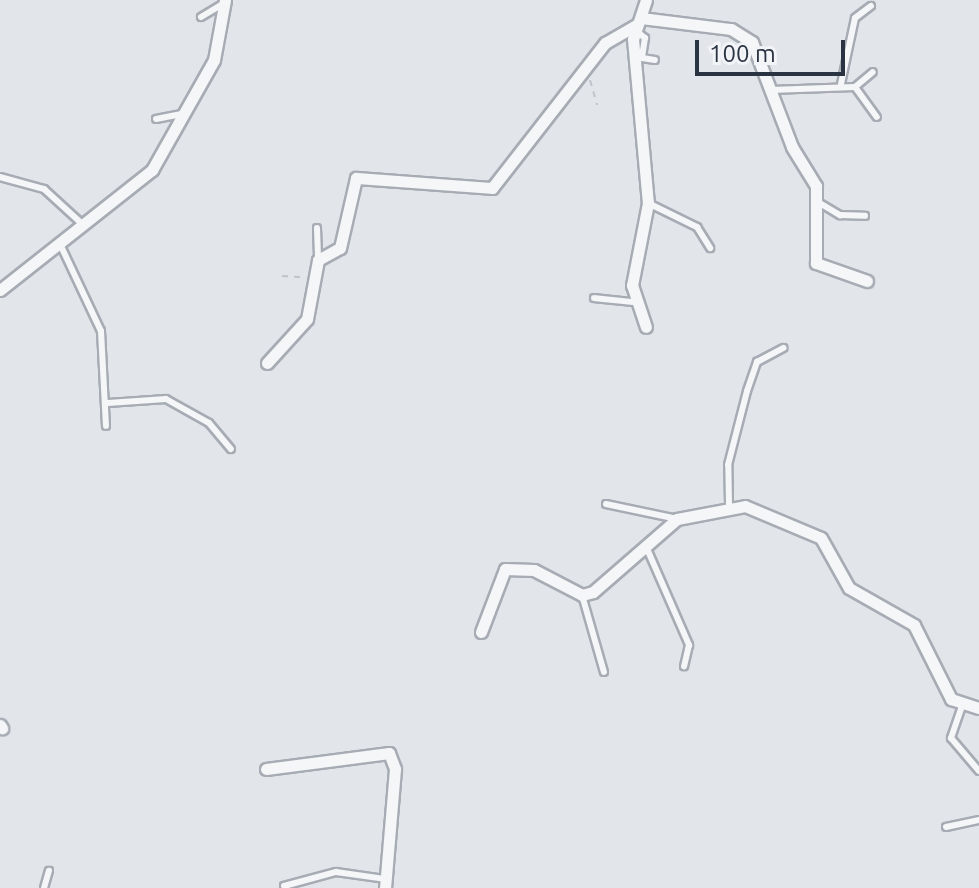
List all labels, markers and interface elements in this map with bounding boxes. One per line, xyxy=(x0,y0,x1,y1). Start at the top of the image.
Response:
scale bar xyxy=(699,24,849,74)
text: 100 m xyxy=(709,40,776,67)

